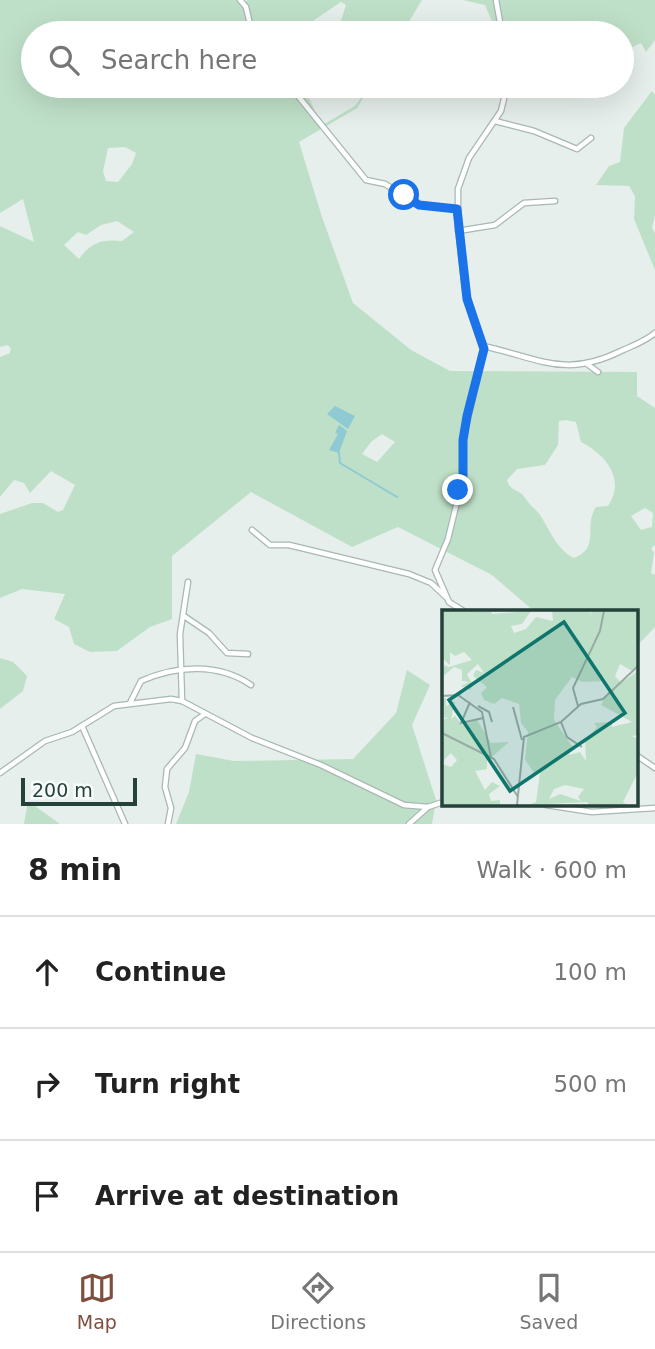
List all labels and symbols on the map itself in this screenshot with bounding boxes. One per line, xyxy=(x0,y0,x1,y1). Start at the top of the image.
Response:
route start xyxy=(388,179,419,210)
route end xyxy=(442,474,473,505)
inset map xyxy=(442,610,638,806)
scale bar xyxy=(21,775,136,807)

